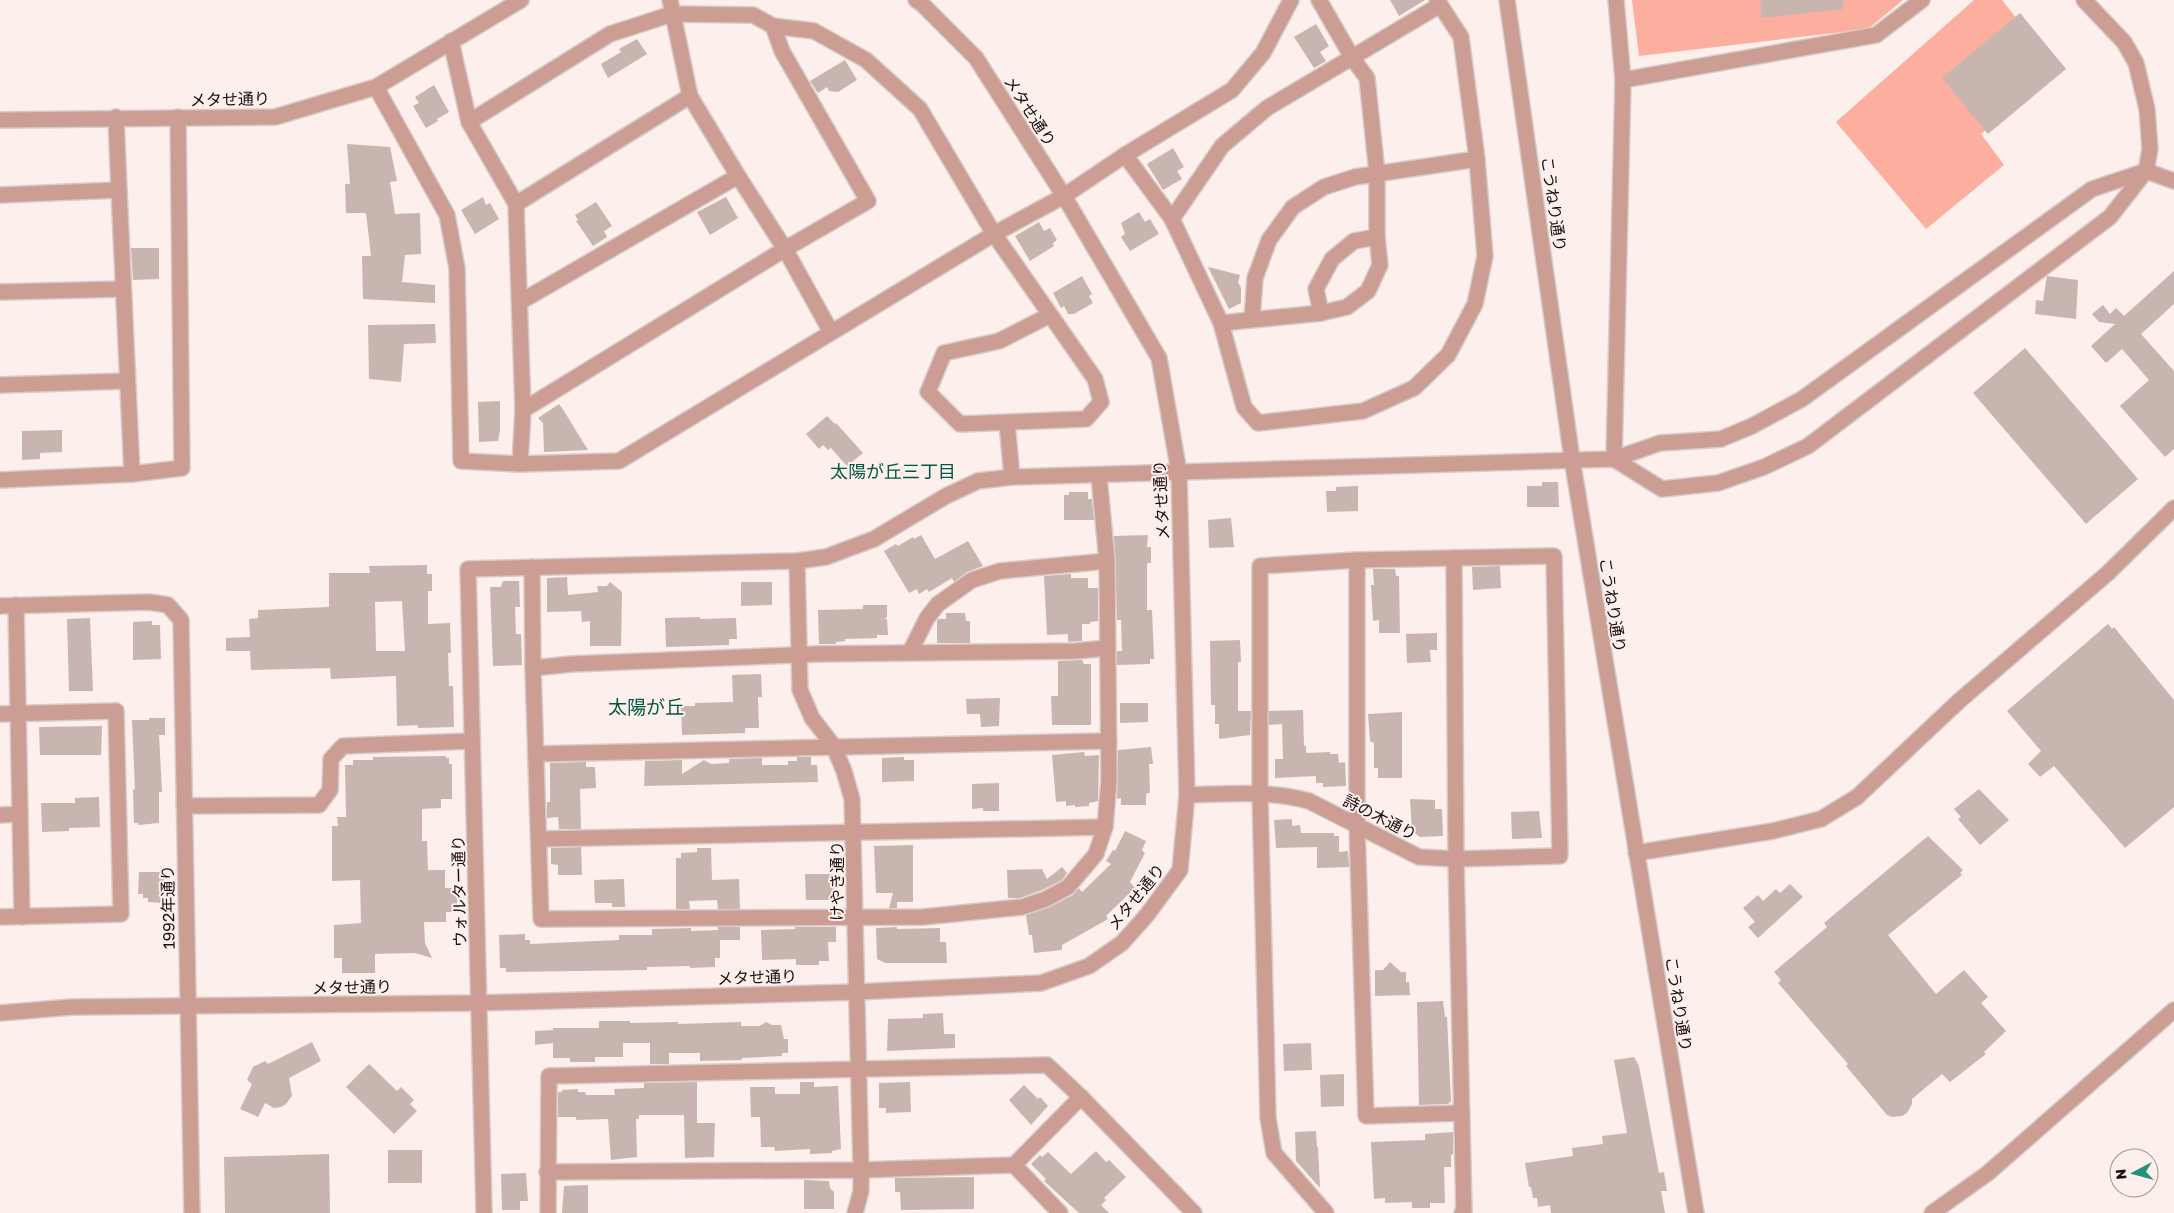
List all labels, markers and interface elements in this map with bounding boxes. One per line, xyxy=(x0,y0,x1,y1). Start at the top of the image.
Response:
street label: メタせ通り xyxy=(1000,72,1060,150)
street label: メタせ通り xyxy=(190,88,270,110)
street label: こうねり通り xyxy=(1537,155,1571,253)
district label: 太陽が丘三丁目 xyxy=(830,460,956,482)
street label: メタせ通り xyxy=(1149,460,1173,540)
street label: こうねり通り xyxy=(1596,556,1630,654)
district label: 太陽が丘 xyxy=(608,695,684,718)
street label: 詩の木通り xyxy=(1340,790,1420,844)
street label: ウォルター通り xyxy=(448,835,470,947)
street label: けやき通り xyxy=(827,841,847,921)
street label: メタせ通り xyxy=(1103,860,1169,934)
street label: 1992年通り xyxy=(157,865,179,949)
street label: こうねり通り xyxy=(1662,955,1696,1053)
street label: メタせ通り xyxy=(717,966,797,988)
street label: メタせ通り xyxy=(312,976,392,998)
north arrow xyxy=(2109,1148,2159,1198)
text: N xyxy=(2112,1168,2130,1181)

